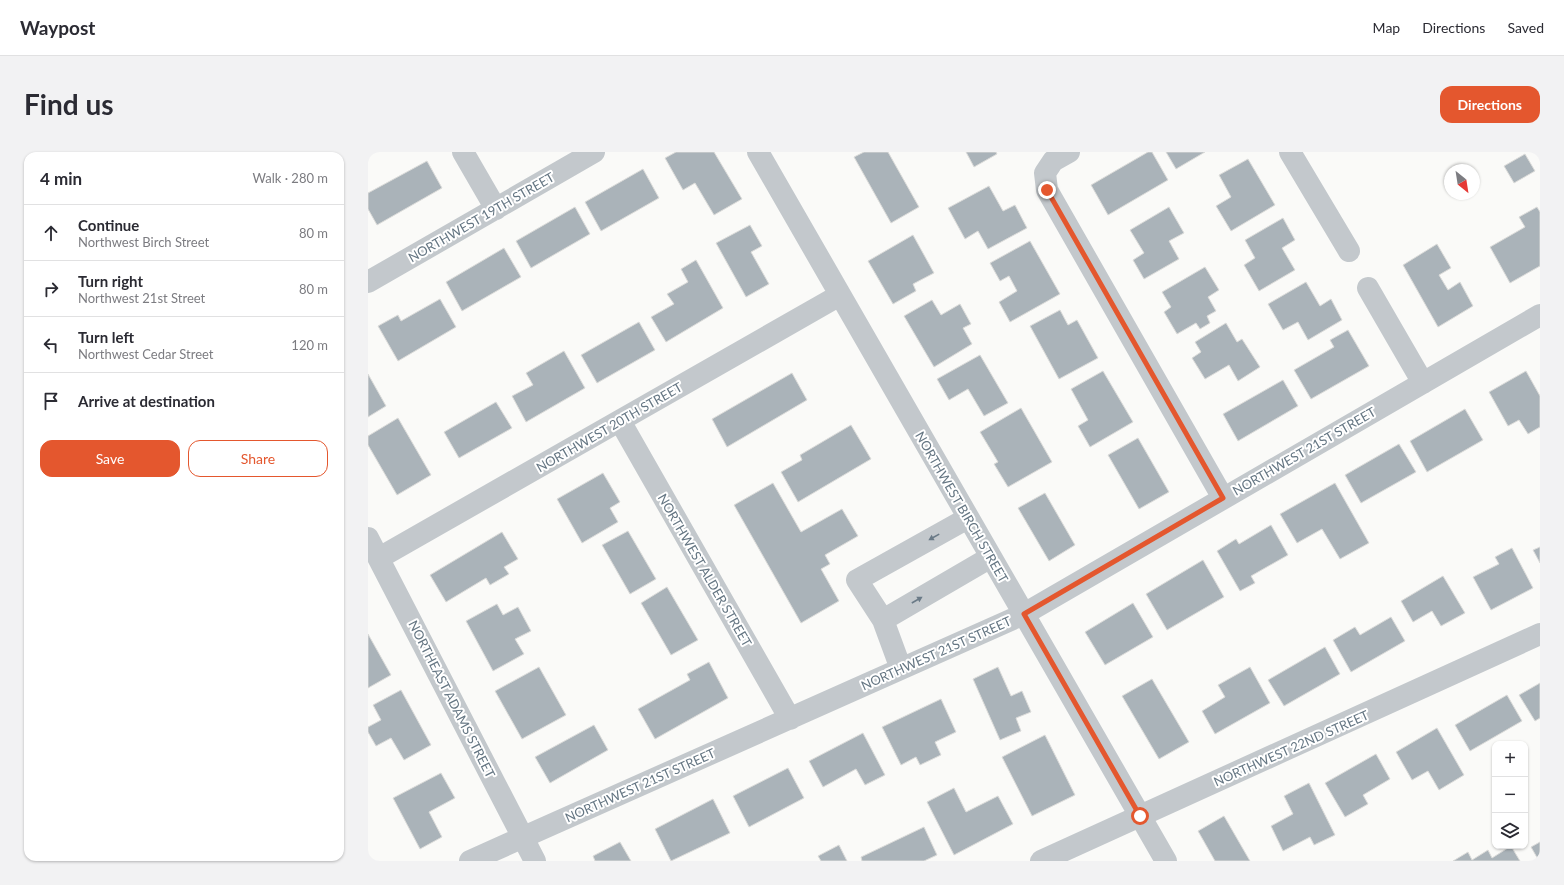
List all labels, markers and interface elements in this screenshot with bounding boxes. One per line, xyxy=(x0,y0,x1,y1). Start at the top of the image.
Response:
text: Waypost xyxy=(20,16,95,39)
text: Map xyxy=(1373,19,1400,36)
text: Directions xyxy=(1422,19,1485,36)
text: Saved xyxy=(1507,19,1544,36)
button: Directions xyxy=(1440,86,1540,123)
text: Find us xyxy=(24,87,114,121)
north arrow xyxy=(1444,164,1480,200)
text: 4 min xyxy=(40,168,82,189)
street label: NORTHWEST 19TH STREET xyxy=(405,168,557,265)
text: Walk · 280 m xyxy=(252,170,328,186)
route end xyxy=(1038,181,1056,199)
text: Continue xyxy=(78,216,139,234)
icon: ahead xyxy=(40,222,62,244)
text: 80 m xyxy=(299,225,328,241)
text: Northwest Birch Street xyxy=(78,234,209,250)
text: Turn right xyxy=(78,272,143,290)
icon: right xyxy=(40,278,62,300)
text: 80 m xyxy=(299,281,328,297)
text: Northwest 21st Street xyxy=(78,290,205,306)
text: Turn left xyxy=(78,328,134,346)
icon: left xyxy=(40,334,62,356)
text: 120 m xyxy=(291,337,328,353)
text: Northwest Cedar Street xyxy=(78,346,214,362)
street label: NORTHWEST 20TH STREET xyxy=(533,378,685,475)
icon: arrive xyxy=(40,390,62,412)
text: Arrive at destination xyxy=(78,392,215,410)
street label: NORTHWEST 21ST STREET xyxy=(1230,403,1379,499)
street label: NORTHWEST BIRCH STREET xyxy=(912,429,1012,586)
button: Save xyxy=(40,440,180,477)
button: Share xyxy=(188,440,328,477)
street label: NORTHWEST ALDER STREET xyxy=(655,491,756,650)
one-way arrow xyxy=(928,534,940,540)
one-way arrow xyxy=(911,597,923,604)
street label: NORTHWEST 21ST STREET xyxy=(858,612,1014,693)
street label: NORTHEAST ADAMS STREET xyxy=(405,618,499,781)
street label: NORTHWEST 22ND STREET xyxy=(1211,706,1371,790)
map controls xyxy=(1492,741,1528,849)
button: + xyxy=(1492,741,1528,777)
street label: NORTHWEST 21ST STREET xyxy=(562,744,718,825)
button: − xyxy=(1492,777,1528,813)
route start xyxy=(1131,807,1149,825)
button: layers xyxy=(1492,813,1528,849)

